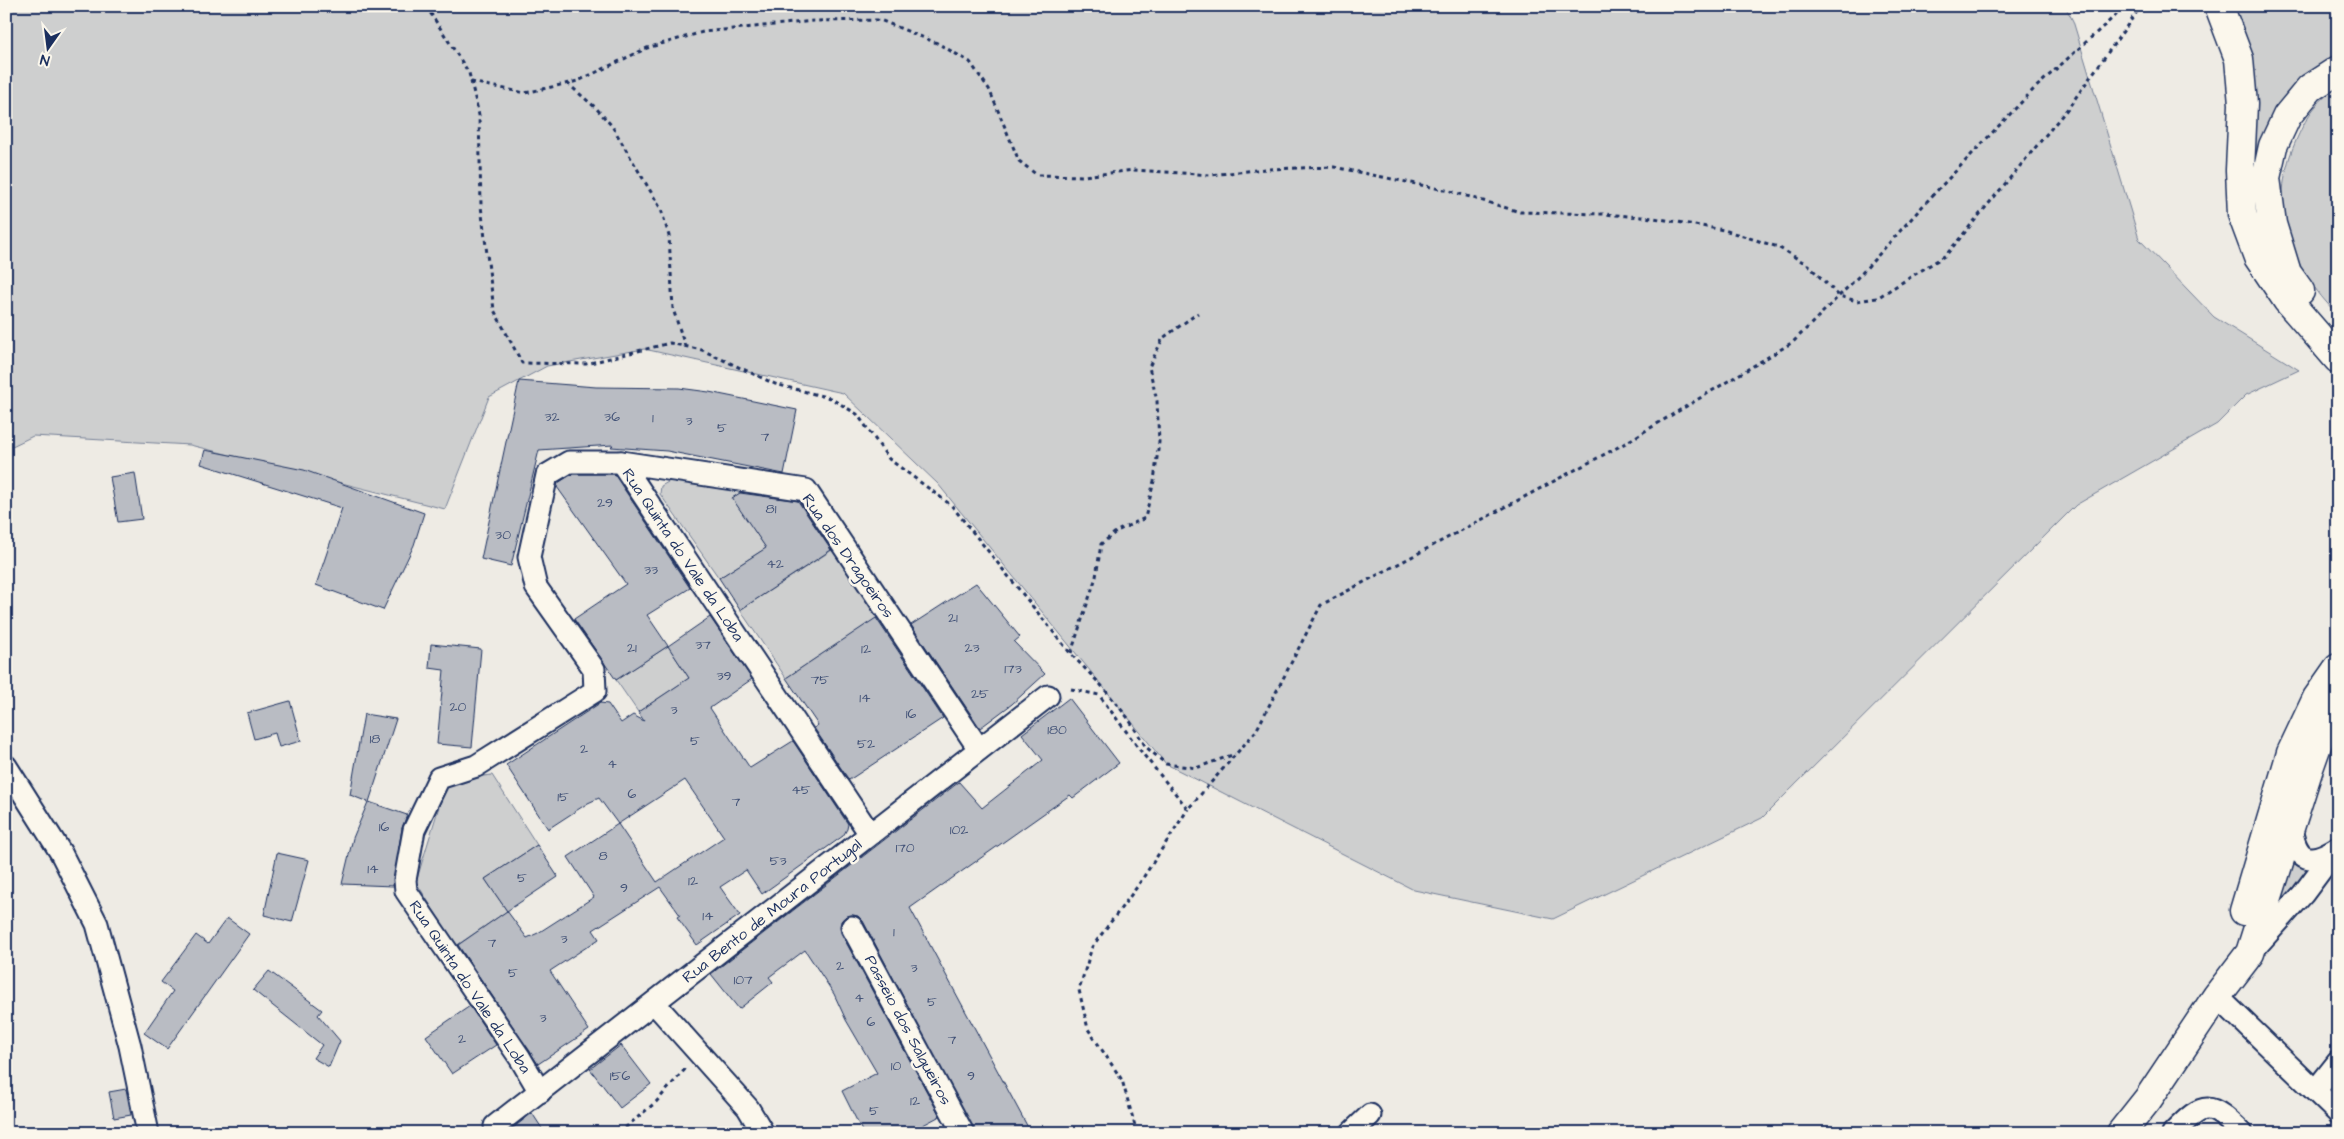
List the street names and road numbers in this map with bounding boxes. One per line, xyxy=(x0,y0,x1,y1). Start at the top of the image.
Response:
street label: Rua Quinta do Vale da Loba xyxy=(617,464,749,646)
street label: Rua dos Dragoeiros xyxy=(796,489,899,623)
street label: Rua Bento de Moura Portugal xyxy=(678,834,867,989)
street label: Rua Quinta do Vale da Loba xyxy=(404,896,536,1078)
street label: Passeio dos Salgueiros xyxy=(858,951,957,1109)

